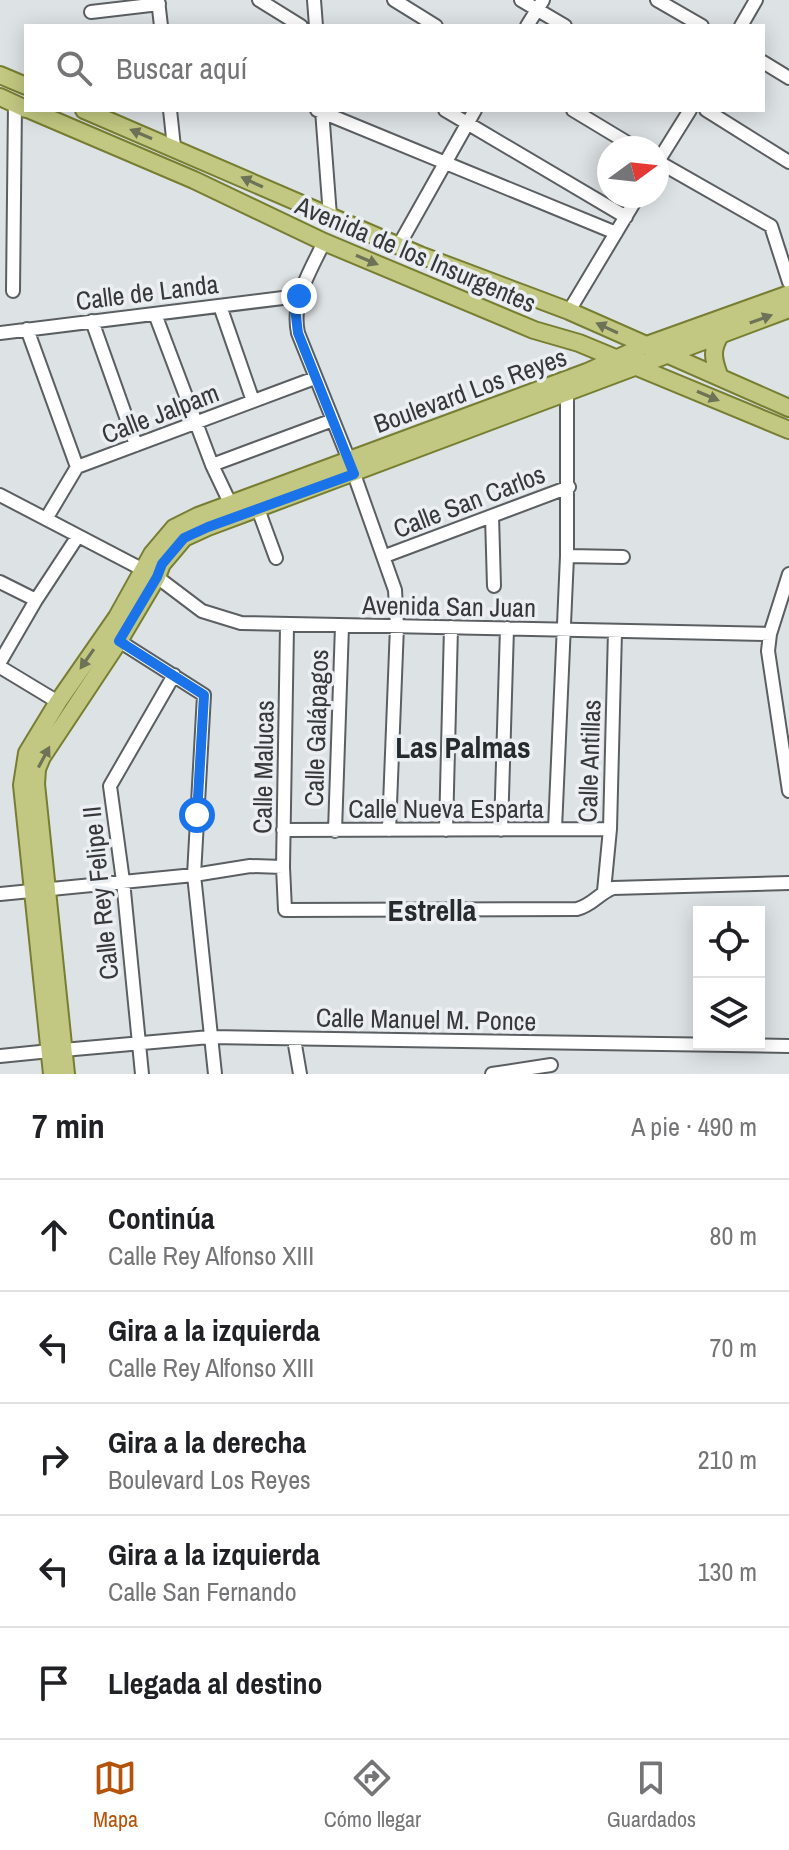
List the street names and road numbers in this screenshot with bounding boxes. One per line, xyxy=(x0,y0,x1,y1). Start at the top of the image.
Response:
street label: Avenida de los Insurgentes xyxy=(289,187,542,321)
street label: Calle de Landa xyxy=(74,266,220,318)
street label: Boulevard Los Reyes xyxy=(369,339,571,441)
street label: Calle Jalpam xyxy=(96,375,224,451)
street label: Calle San Carlos xyxy=(388,456,550,546)
street label: Avenida San Juan xyxy=(361,587,536,625)
street label: Calle Galápagos xyxy=(296,649,336,807)
street label: Calle Antillas xyxy=(569,699,609,823)
street label: Calle Malucas xyxy=(244,700,282,834)
street label: Calle Nueva Esparta xyxy=(348,791,544,826)
street label: Calle Rey Felipe II xyxy=(73,804,127,982)
street label: Calle Manuel M. Ponce xyxy=(316,1000,536,1038)

